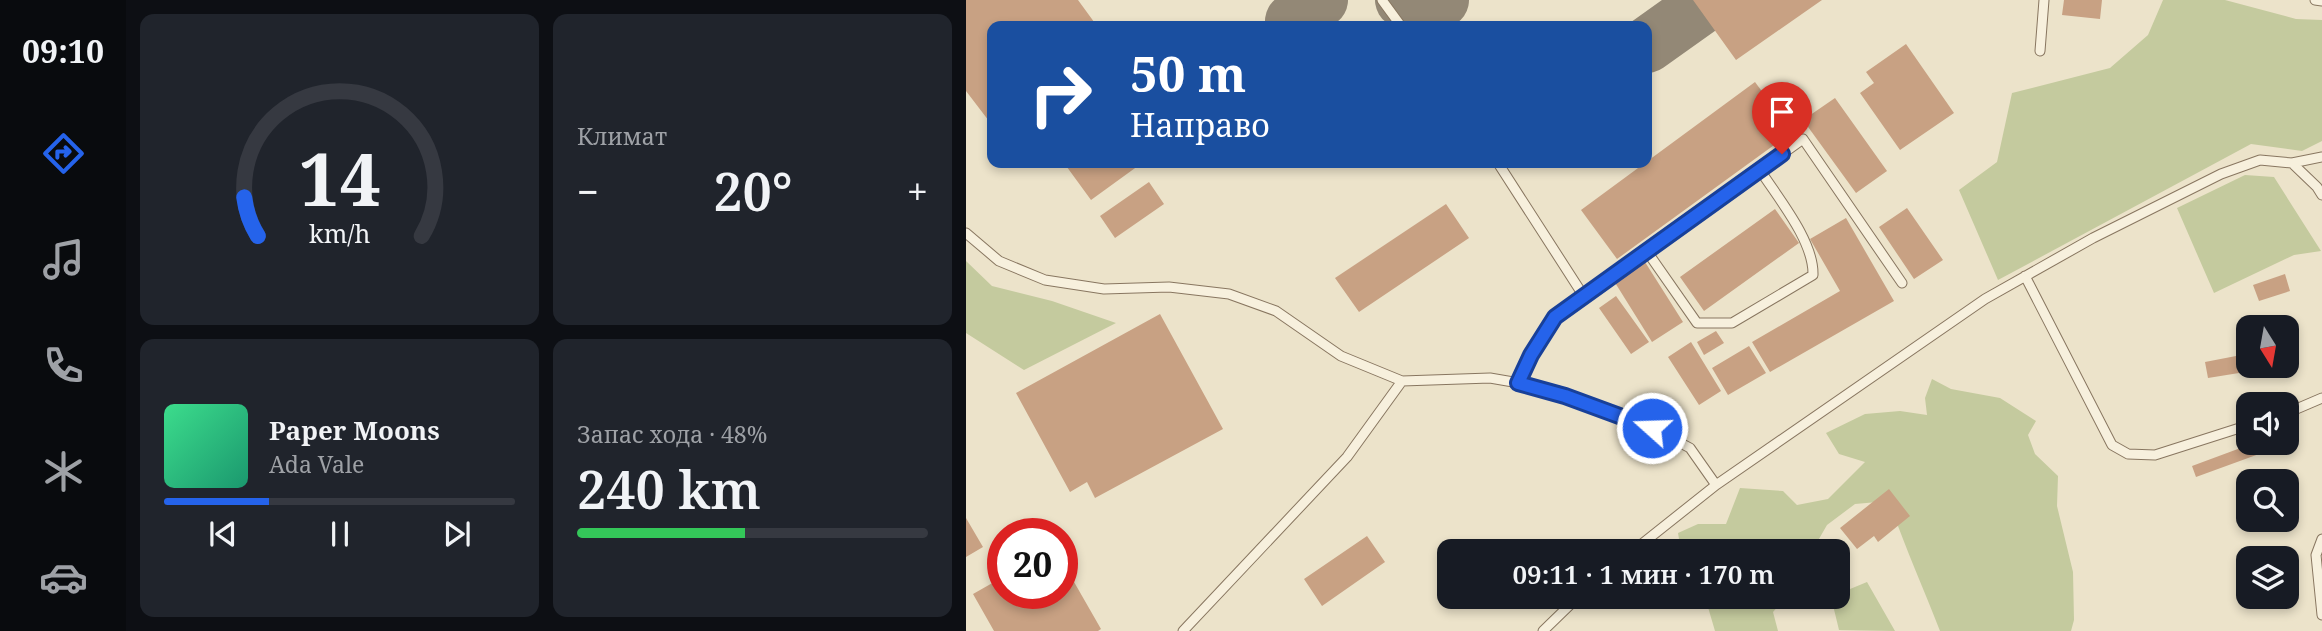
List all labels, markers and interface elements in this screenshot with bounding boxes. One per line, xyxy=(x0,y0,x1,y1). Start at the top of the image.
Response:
text: 09:10 xyxy=(22,29,104,72)
text: 50 m xyxy=(1130,40,1246,106)
icon: right xyxy=(1015,49,1106,140)
pin xyxy=(1752,82,1812,154)
icon: arrive xyxy=(1763,93,1801,131)
text: Направо xyxy=(1130,103,1270,146)
text: Климат xyxy=(577,120,667,152)
text: 14 xyxy=(298,128,381,227)
icon: directions xyxy=(39,129,88,178)
text: 20° xyxy=(713,155,793,226)
text: − xyxy=(577,165,599,217)
text: + xyxy=(907,165,928,217)
text: km/h xyxy=(309,215,370,249)
icon: music xyxy=(39,235,88,284)
north arrow xyxy=(2236,315,2300,378)
map controls xyxy=(2236,315,2299,609)
icon: phone xyxy=(39,341,88,390)
position arrow xyxy=(1615,391,1689,465)
button: sound xyxy=(2236,392,2299,455)
text: Paper Moons xyxy=(269,412,440,448)
text: Запас хода · 48% xyxy=(577,418,767,450)
icon: climate xyxy=(39,447,88,496)
text: Ada Vale xyxy=(269,448,364,480)
text: 240 km xyxy=(577,453,761,524)
button: search xyxy=(2236,469,2299,532)
icon: previous xyxy=(204,515,242,553)
icon: pause xyxy=(321,515,359,553)
icon: next xyxy=(438,515,476,553)
speed limit sign: 20 xyxy=(987,518,1078,609)
button: layers xyxy=(2236,546,2299,609)
icon: car xyxy=(39,553,88,602)
text: 09:11 · 1 мин · 170 m xyxy=(1512,556,1775,592)

